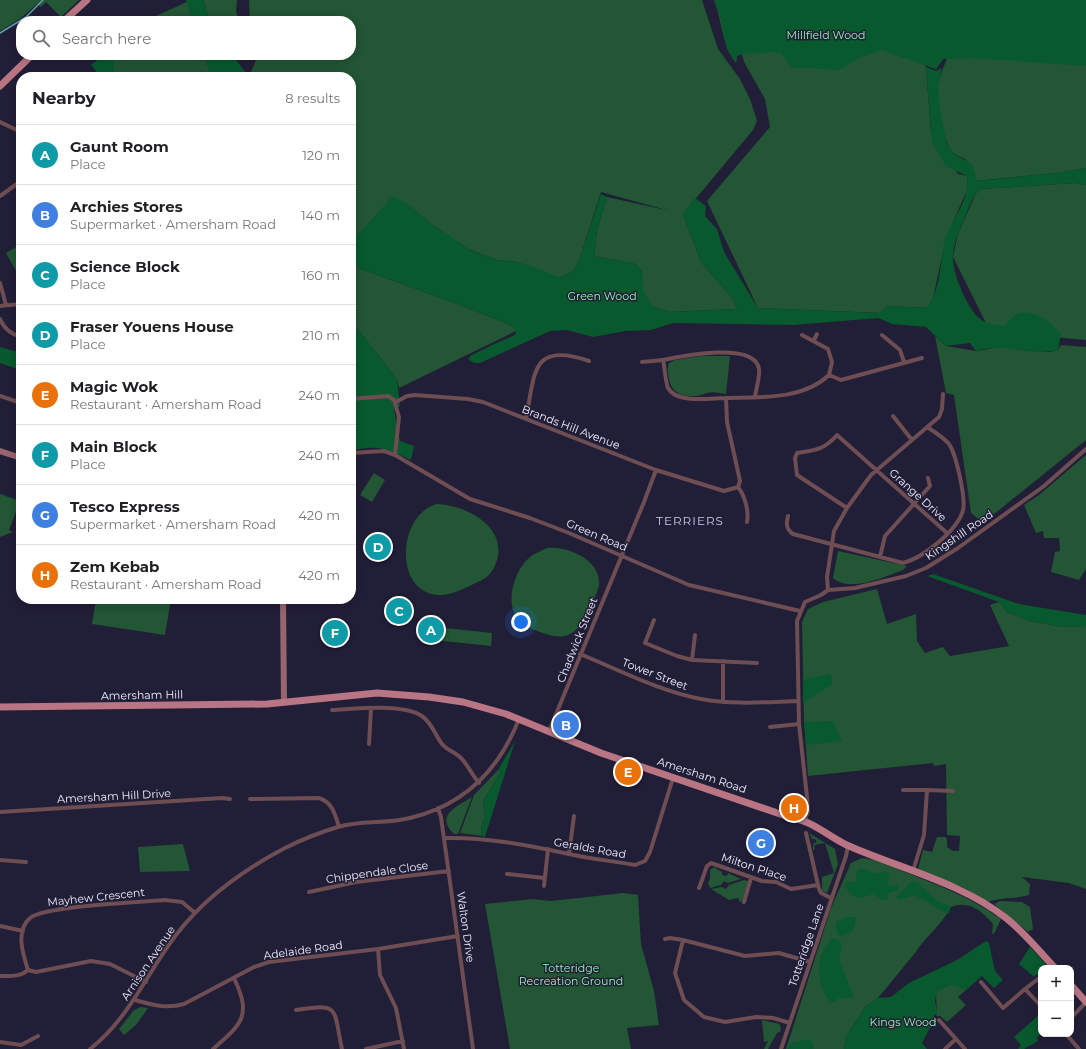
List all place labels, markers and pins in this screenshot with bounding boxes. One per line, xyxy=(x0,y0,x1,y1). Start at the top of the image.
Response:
pin: D xyxy=(365,532,391,562)
pin: C xyxy=(386,596,412,626)
pin: A xyxy=(418,615,444,645)
pin: F xyxy=(322,618,348,648)
pin: B xyxy=(553,710,579,740)
pin: E xyxy=(615,757,641,787)
pin: H xyxy=(781,793,807,823)
pin: G xyxy=(748,828,774,858)

